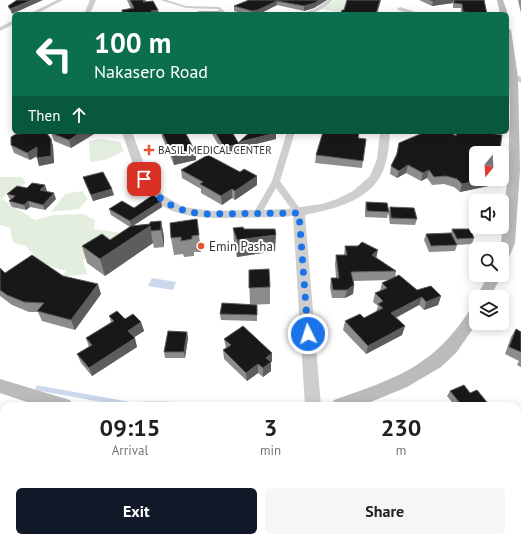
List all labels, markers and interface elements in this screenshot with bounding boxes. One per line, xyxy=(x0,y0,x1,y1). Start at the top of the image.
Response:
text: 100 m xyxy=(94,24,171,61)
icon: left xyxy=(28,28,80,80)
text: Nakasero Road xyxy=(94,60,208,83)
icon: ahead xyxy=(68,104,90,126)
text: Then xyxy=(28,106,60,125)
place label: BASIL MEDICAL CENTER xyxy=(158,143,272,157)
marker: BASIL MEDICAL CENTER xyxy=(143,144,155,156)
north arrow xyxy=(469,146,509,186)
map controls xyxy=(469,146,509,330)
pin xyxy=(127,162,161,196)
icon: arrive xyxy=(133,168,155,190)
button: sound xyxy=(469,194,509,234)
place label: Emin Pasha xyxy=(209,238,273,255)
marker: Emin Pasha xyxy=(196,241,206,251)
button: search xyxy=(469,242,509,282)
button: layers xyxy=(469,290,509,330)
position arrow xyxy=(287,313,329,355)
text: 09:15 xyxy=(100,412,160,443)
text: 3 xyxy=(264,412,277,443)
text: 230 xyxy=(381,412,421,443)
text: Arrival xyxy=(112,442,148,459)
text: min xyxy=(260,442,281,459)
text: m xyxy=(396,442,406,459)
button: Exit xyxy=(16,488,257,534)
button: Share xyxy=(265,488,505,534)

